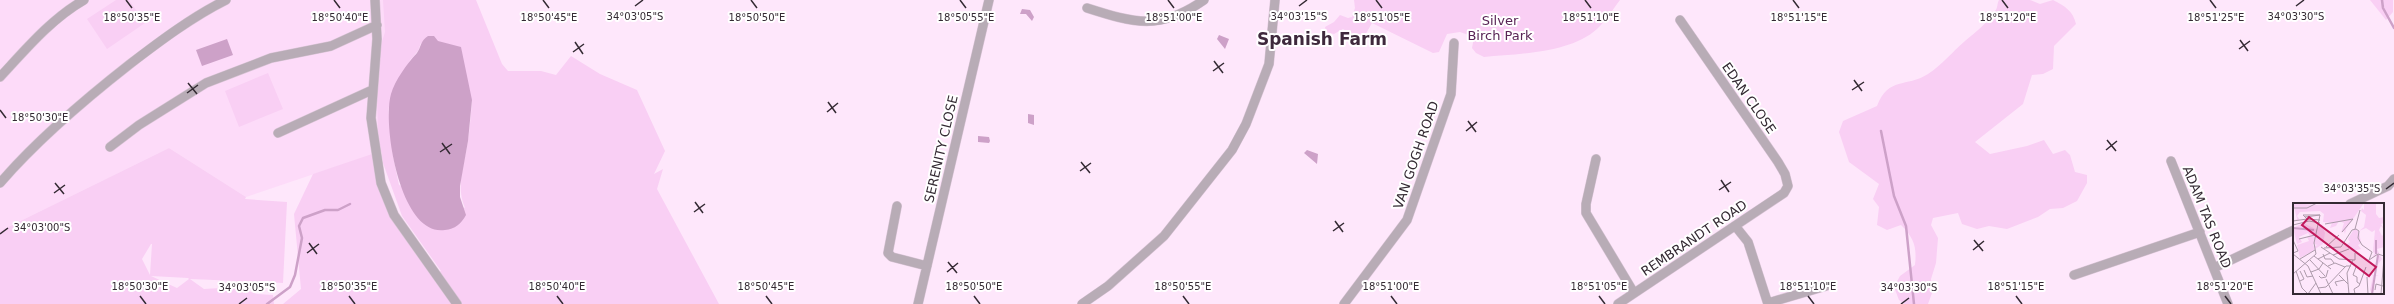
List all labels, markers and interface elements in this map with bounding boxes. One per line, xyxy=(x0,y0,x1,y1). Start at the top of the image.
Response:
text: 34°03'05"S xyxy=(607,11,663,22)
text: 34°03'15"S xyxy=(1271,11,1327,22)
text: 34°03'30"S xyxy=(2268,11,2324,22)
text: 18°50'35"E xyxy=(104,12,160,23)
text: 18°50'40"E xyxy=(312,12,368,23)
text: 18°50'45"E xyxy=(521,12,577,23)
text: 18°50'50"E xyxy=(729,12,785,23)
text: 18°50'55"E xyxy=(938,12,994,23)
text: 18°51'00"E xyxy=(1146,12,1202,23)
text: 18°51'05"E xyxy=(1354,12,1410,23)
text: 18°51'10"E xyxy=(1563,12,1619,23)
text: 18°51'15"E xyxy=(1771,12,1827,23)
text: 18°51'20"E xyxy=(1980,12,2036,23)
text: 18°51'25"E xyxy=(2188,12,2244,23)
park label: Silver Birch Park xyxy=(1467,13,1533,43)
district label: Spanish Farm xyxy=(1257,29,1387,49)
street label: EDAN CLOSE xyxy=(1719,60,1779,136)
street label: SERENITY CLOSE xyxy=(921,94,961,204)
street label: VAN GOGH ROAD xyxy=(1391,99,1441,211)
text: 18°50'30"E xyxy=(12,112,68,123)
street label: ADAM TAS ROAD xyxy=(2180,164,2234,270)
text: 34°03'35"S xyxy=(2324,183,2380,194)
street label: REMBRANDT ROAD xyxy=(1638,197,1750,279)
inset map xyxy=(2293,203,2384,294)
text: 34°03'00"S xyxy=(14,222,70,233)
text: 18°50'30"E xyxy=(112,281,168,292)
text: 18°50'35"E xyxy=(321,281,377,292)
text: 18°50'40"E xyxy=(529,281,585,292)
text: 18°50'45"E xyxy=(738,281,794,292)
text: 18°50'50"E xyxy=(946,281,1002,292)
text: 18°50'55"E xyxy=(1155,281,1211,292)
text: 18°51'00"E xyxy=(1363,281,1419,292)
text: 18°51'05"E xyxy=(1571,281,1627,292)
text: 18°51'10"E xyxy=(1780,281,1836,292)
text: 18°51'15"E xyxy=(1988,281,2044,292)
text: 18°51'20"E xyxy=(2197,281,2253,292)
text: 34°03'05"S xyxy=(219,282,275,293)
text: 34°03'30"S xyxy=(1881,282,1937,293)

